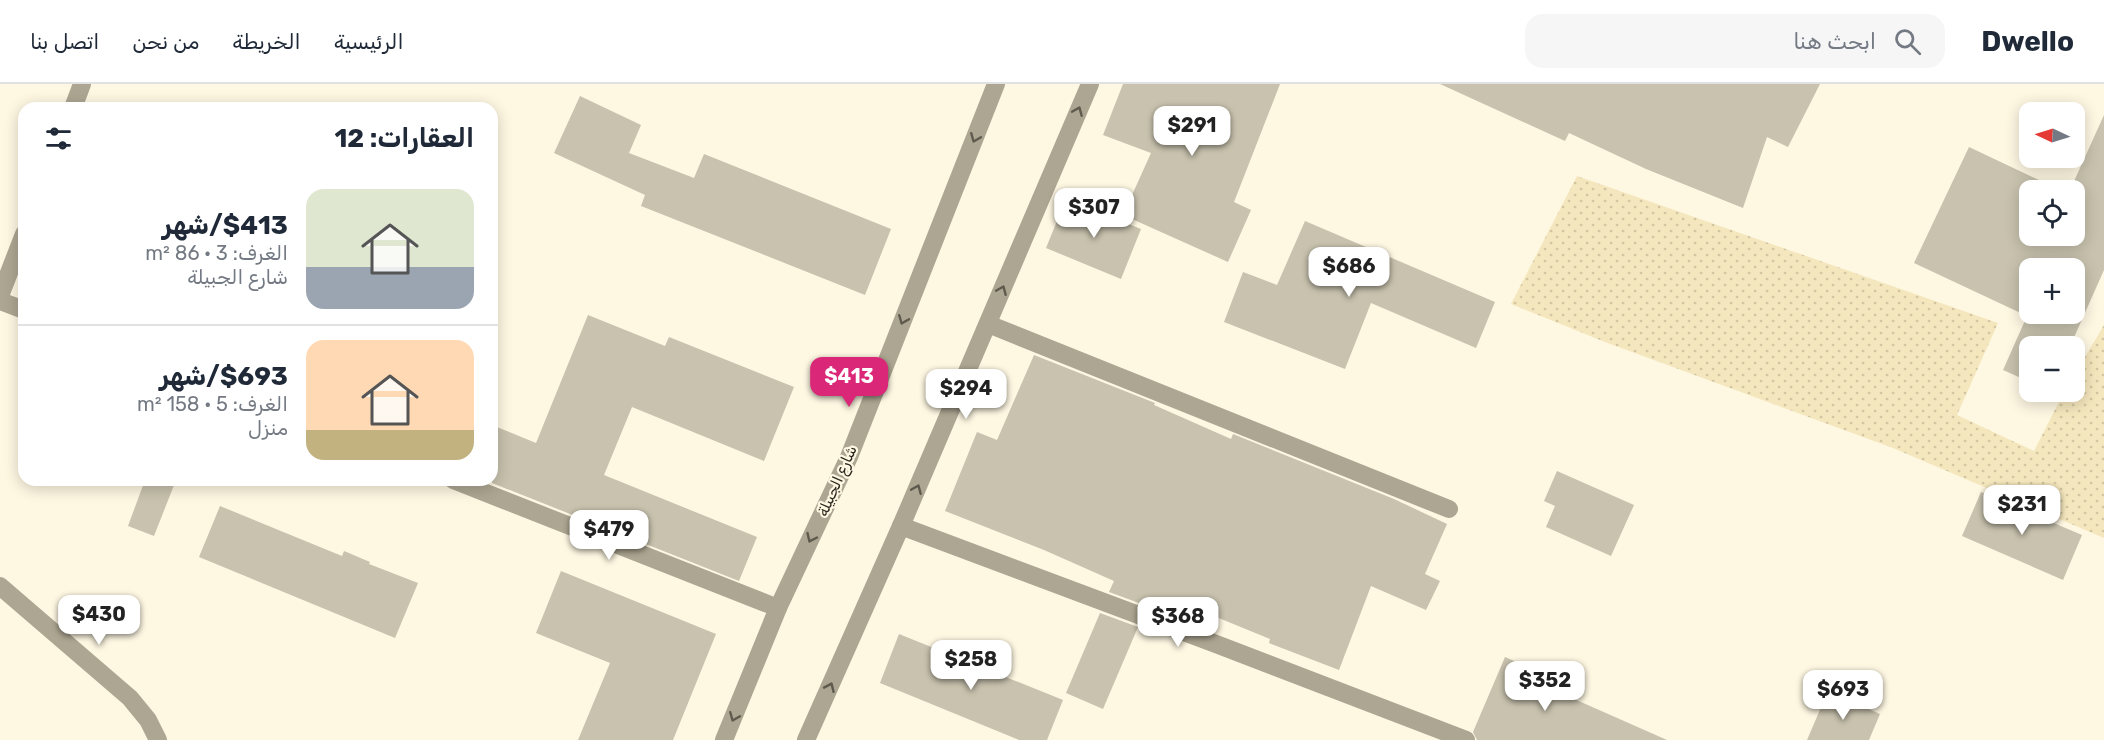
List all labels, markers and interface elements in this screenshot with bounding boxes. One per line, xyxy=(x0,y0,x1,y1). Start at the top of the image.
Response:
search box xyxy=(1525,14,1945,68)
icon: search xyxy=(1891,25,1924,58)
text: Dwello xyxy=(1981,25,2074,58)
text: ابحث هنا xyxy=(1793,28,1876,55)
text: اتصل بنا xyxy=(30,29,99,54)
text: من نحن xyxy=(132,29,199,54)
text: الخريطة xyxy=(232,29,301,54)
text: الرئيسية xyxy=(334,29,404,54)
north arrow xyxy=(2019,102,2085,168)
map controls xyxy=(2019,102,2085,402)
one-way arrow xyxy=(1071,106,1083,117)
pin: $291 xyxy=(1156,106,1228,157)
text: $291 xyxy=(1167,113,1217,137)
icon: filters xyxy=(42,122,75,155)
text: العقارات: 12 xyxy=(334,123,474,154)
one-way arrow xyxy=(970,132,982,143)
button: locate xyxy=(2019,180,2085,246)
pin: $307 xyxy=(1058,188,1130,239)
text: $307 xyxy=(1068,195,1120,219)
text: $413/شهر xyxy=(162,210,288,241)
icon: home xyxy=(354,213,426,285)
text: الغرف: 3 · 86 m² xyxy=(145,241,288,265)
pin: $686 xyxy=(1313,247,1385,298)
text: $686 xyxy=(1323,254,1375,278)
button: + xyxy=(2019,258,2085,324)
text: شارع الجبيلة xyxy=(187,265,288,289)
one-way arrow xyxy=(995,286,1007,297)
one-way arrow xyxy=(898,314,910,325)
button: − xyxy=(2019,336,2085,402)
pin: $413 xyxy=(813,357,885,408)
text: $693/شهر xyxy=(159,361,288,392)
icon: home xyxy=(354,364,426,436)
text: $413 xyxy=(824,364,874,388)
pin: $294 xyxy=(930,369,1002,420)
text: $294 xyxy=(940,376,992,400)
text: الغرف: 5 · 158 m² xyxy=(137,392,288,416)
text: منزل xyxy=(248,416,288,440)
street label: شارع الجبيلة xyxy=(813,443,862,520)
one-way arrow xyxy=(910,484,922,495)
pin: $231 xyxy=(1986,485,2058,536)
text: $231 xyxy=(1997,492,2047,516)
pin: $479 xyxy=(573,510,645,561)
text: $479 xyxy=(584,517,634,541)
one-way arrow xyxy=(806,531,818,542)
pin: $430 xyxy=(63,595,135,646)
pin: $368 xyxy=(1142,597,1214,648)
text: $430 xyxy=(72,602,126,626)
text: $368 xyxy=(1151,604,1205,628)
pin: $258 xyxy=(935,640,1007,691)
text: $258 xyxy=(945,647,997,671)
pin: $352 xyxy=(1509,661,1581,712)
text: $352 xyxy=(1519,668,1571,692)
pin: $693 xyxy=(1807,670,1879,721)
text: $693 xyxy=(1817,677,1869,701)
one-way arrow xyxy=(822,682,834,693)
one-way arrow xyxy=(729,711,741,722)

